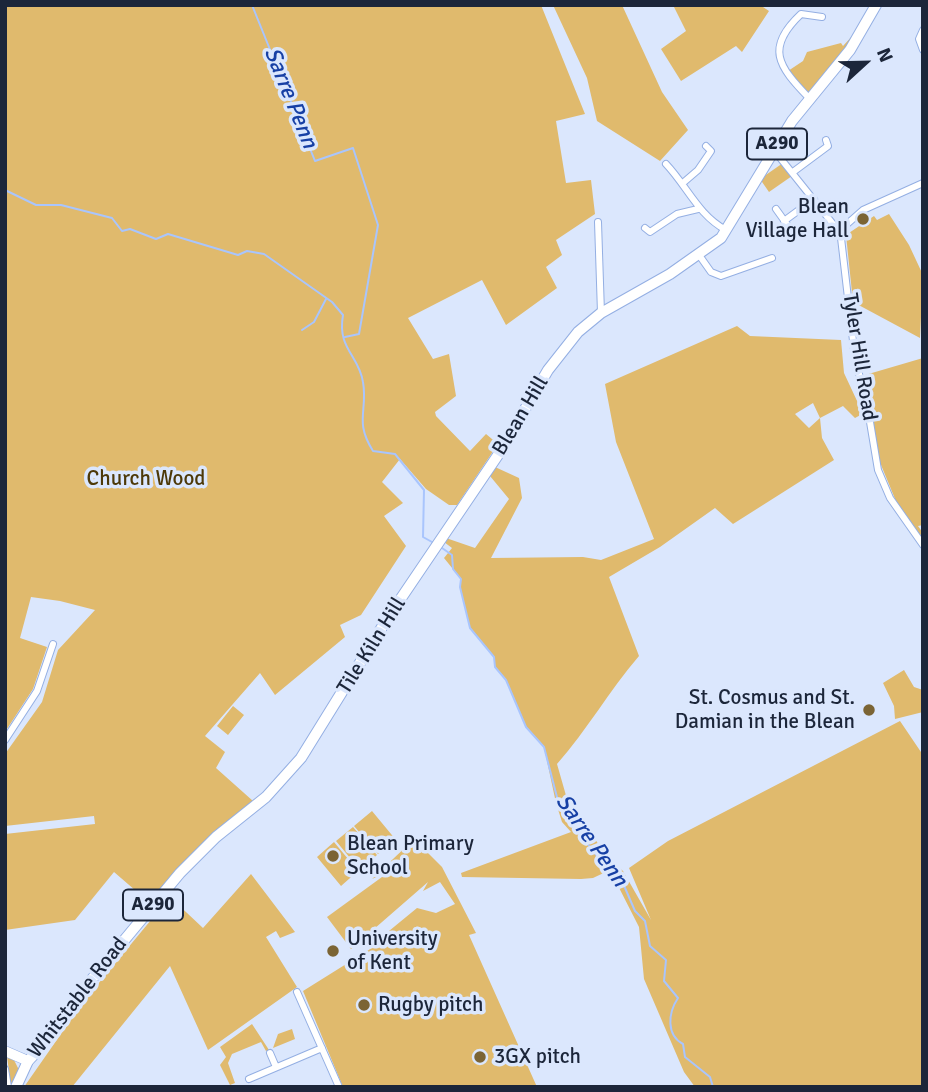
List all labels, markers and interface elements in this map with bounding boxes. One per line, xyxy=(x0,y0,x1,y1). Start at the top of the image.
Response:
north arrow xyxy=(830,28,900,98)
water label: Sarre Penn xyxy=(257,43,323,153)
text: N xyxy=(871,45,898,66)
road number: A290 xyxy=(747,128,807,160)
place label: Blean Village Hall xyxy=(745,194,849,244)
marker: Blean Village Hall xyxy=(855,211,871,227)
street label: Tyler Hill Road xyxy=(836,291,882,423)
street label: Blean Hill xyxy=(488,372,554,460)
park label: Church Wood xyxy=(87,466,205,492)
street label: Tile Kiln Hill xyxy=(332,593,412,699)
place label: St. Cosmus and St. Damian in the Blean xyxy=(675,685,855,735)
marker: St. Cosmus and St. Damian in the Blean xyxy=(861,702,877,718)
water label: Sarre Penn xyxy=(549,789,633,893)
place label: Blean Primary School xyxy=(347,831,474,881)
marker: Blean Primary School xyxy=(325,848,341,864)
road number: A290 xyxy=(123,890,183,920)
place label: University of Kent xyxy=(347,926,438,976)
street label: Whitstable Road xyxy=(23,933,133,1063)
marker: University of Kent xyxy=(325,943,341,959)
place label: Rugby pitch xyxy=(378,992,483,1018)
marker: Rugby pitch xyxy=(356,997,372,1013)
place label: 3GX pitch xyxy=(494,1044,581,1070)
marker: 3GX pitch xyxy=(472,1049,488,1065)

